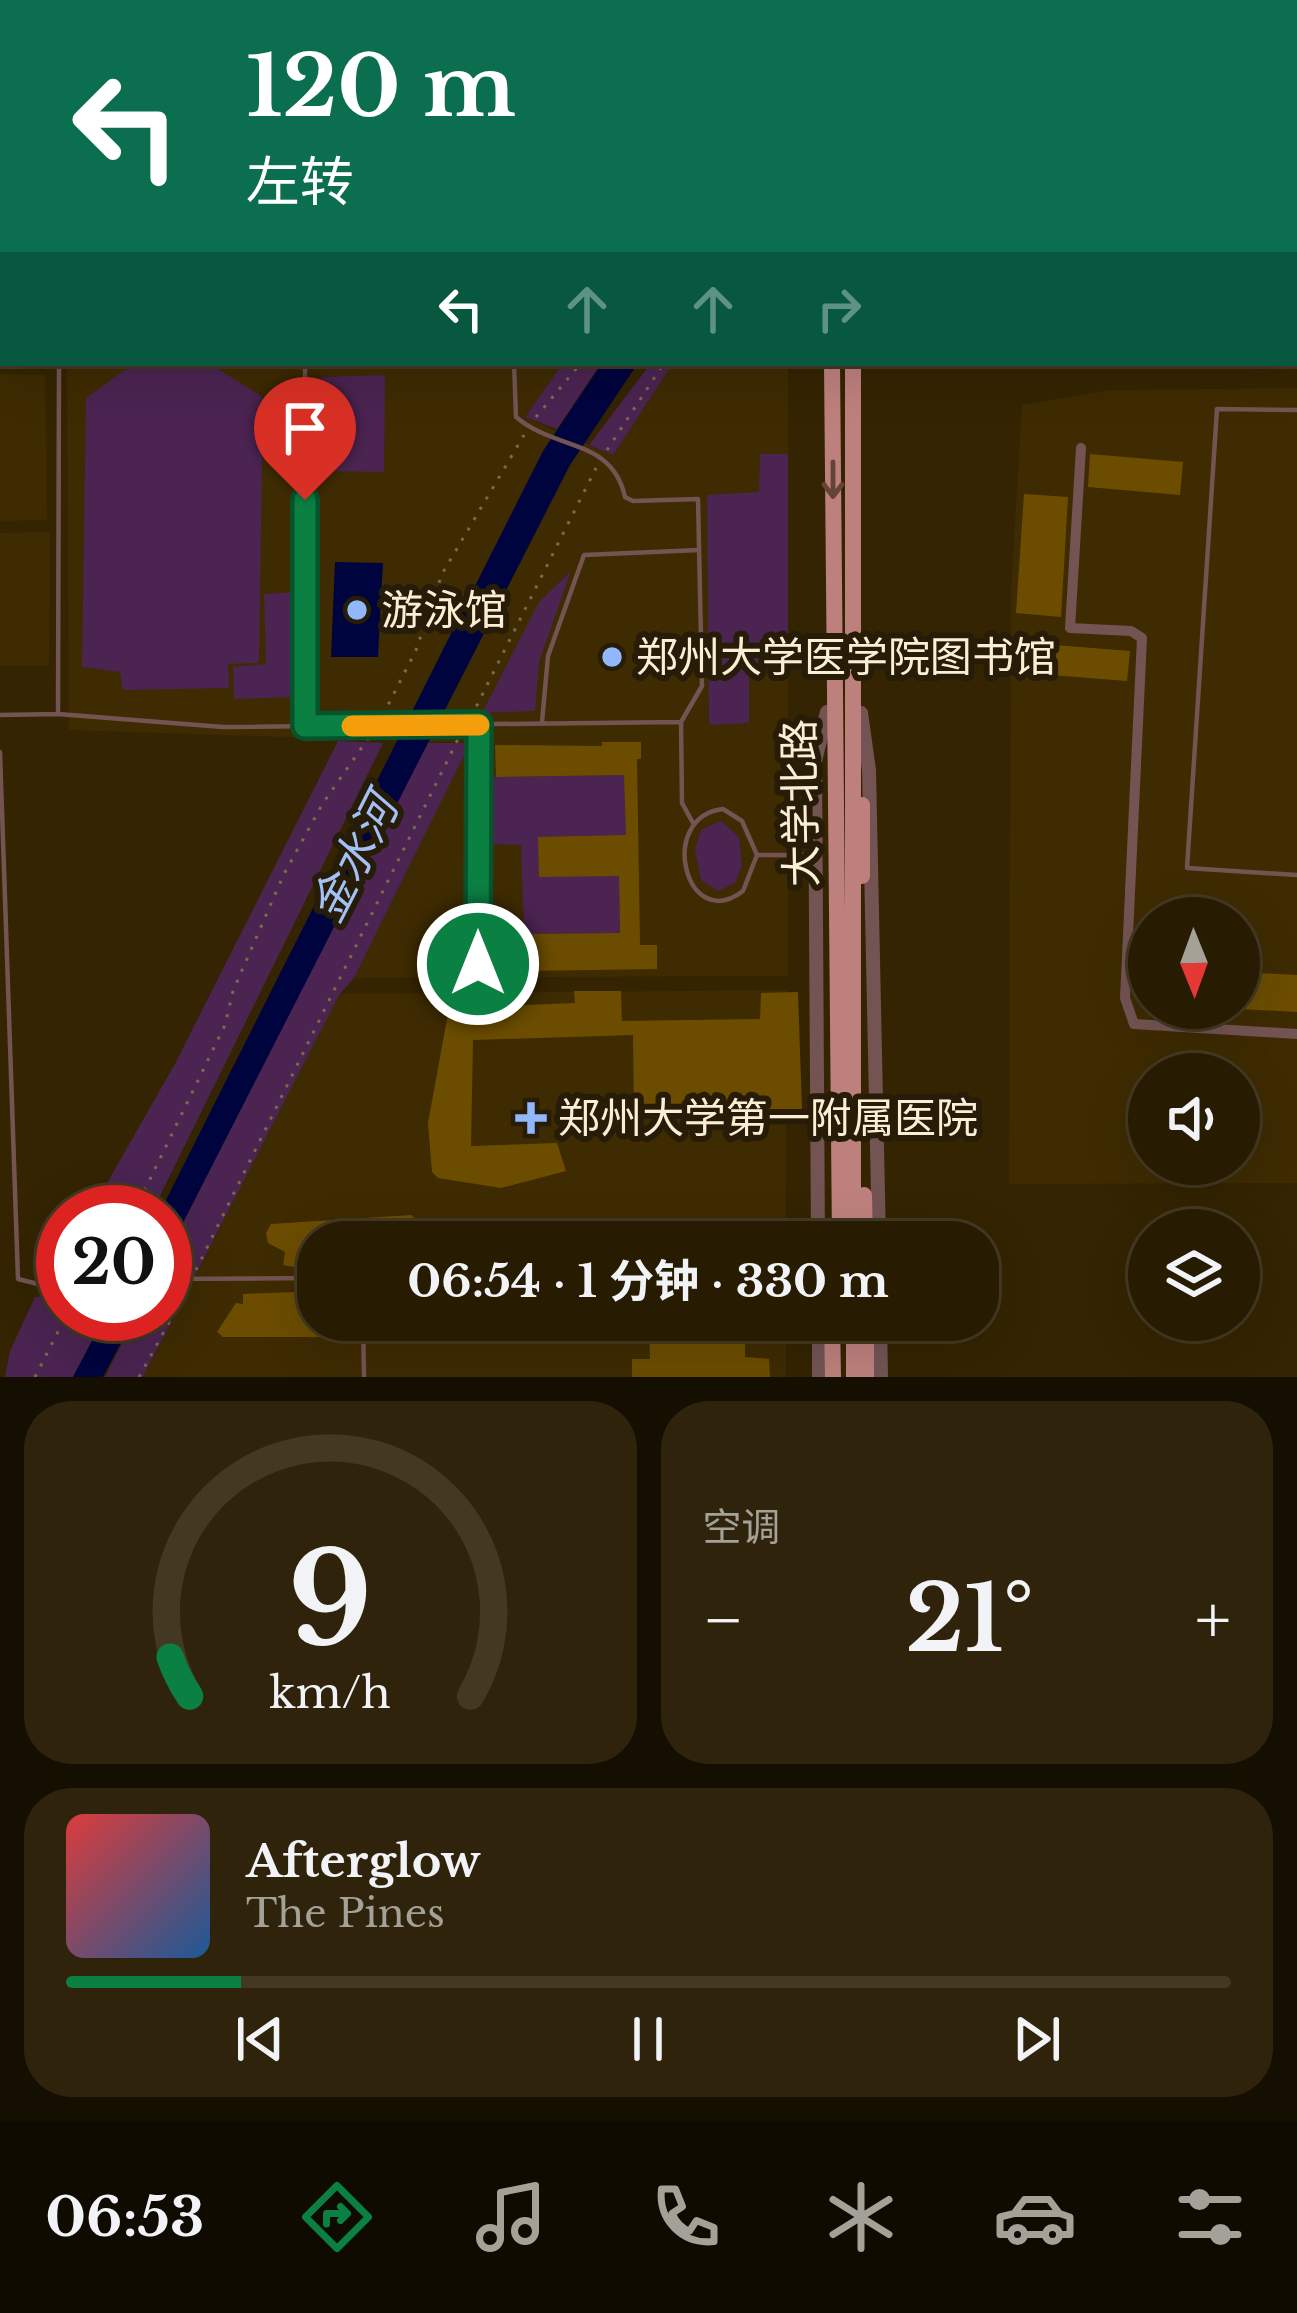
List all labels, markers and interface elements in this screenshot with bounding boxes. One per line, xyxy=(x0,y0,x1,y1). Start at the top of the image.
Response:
text: 120 m xyxy=(246,35,516,139)
icon: left xyxy=(48,48,204,204)
text: 左转 xyxy=(246,149,354,216)
icon: left xyxy=(428,276,494,342)
icon: ahead xyxy=(554,276,620,342)
icon: ahead xyxy=(680,276,746,342)
icon: right xyxy=(806,276,872,342)
pin xyxy=(254,377,356,500)
icon: arrive xyxy=(272,395,338,461)
one-way arrow xyxy=(822,460,844,499)
place label: 游泳馆 xyxy=(381,584,507,636)
marker: 游泳馆 xyxy=(344,597,370,623)
place label: 郑州大学医学院图书馆 xyxy=(636,631,1056,683)
marker: 郑州大学医学院图书馆 xyxy=(599,644,625,670)
street label: 大学北路 xyxy=(773,719,827,887)
water label: 金水河 xyxy=(298,778,413,931)
north arrow xyxy=(1128,897,1260,1029)
map controls xyxy=(1128,897,1260,1341)
position arrow xyxy=(415,901,541,1027)
button: sound xyxy=(1128,1053,1260,1185)
place label: 郑州大学第一附属医院 xyxy=(558,1092,978,1144)
marker: 郑州大学第一附属医院 xyxy=(515,1102,547,1134)
speed limit sign: 20 xyxy=(36,1185,192,1341)
button: layers xyxy=(1128,1209,1260,1341)
text: 06:54 · 1 分钟 · 330 m xyxy=(407,1253,889,1309)
text: 空调 xyxy=(703,1503,781,1552)
text: 9 xyxy=(288,1524,372,1679)
text: 21° xyxy=(906,1564,1033,1675)
text: − xyxy=(703,1579,744,1661)
text: + xyxy=(1195,1579,1231,1661)
text: km/h xyxy=(269,1665,391,1719)
text: Afterglow xyxy=(246,1833,481,1889)
text: The Pines xyxy=(246,1889,445,1938)
icon: previous xyxy=(227,2006,293,2072)
icon: pause xyxy=(615,2006,681,2072)
icon: next xyxy=(1004,2006,1070,2072)
icon: directions xyxy=(295,2175,379,2259)
icon: music xyxy=(469,2175,553,2259)
icon: phone xyxy=(644,2175,728,2259)
icon: climate xyxy=(819,2175,903,2259)
icon: car xyxy=(993,2175,1077,2259)
icon: filters xyxy=(1168,2175,1252,2259)
text: 06:53 xyxy=(45,2184,204,2251)

